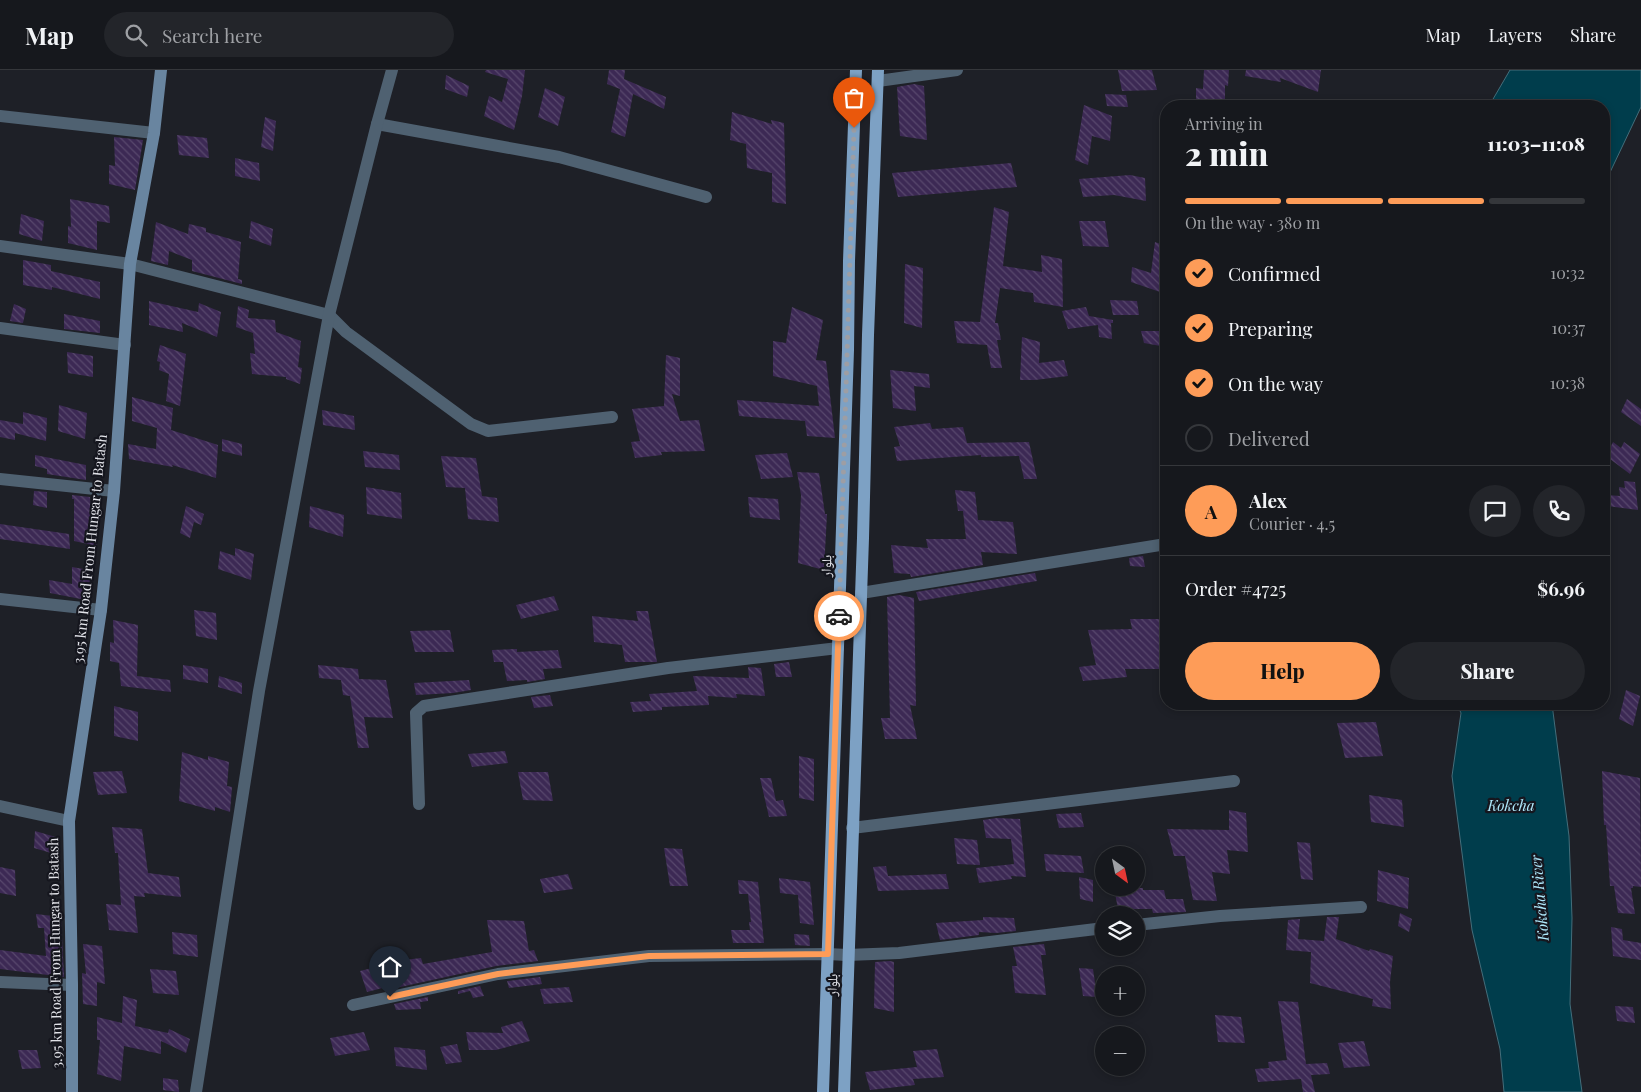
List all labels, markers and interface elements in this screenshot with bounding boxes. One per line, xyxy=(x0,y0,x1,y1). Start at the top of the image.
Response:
search box xyxy=(104,12,454,57)
text: Map xyxy=(25,19,74,51)
icon: search xyxy=(122,21,150,49)
text: Search here xyxy=(162,22,262,48)
text: Map xyxy=(1425,23,1460,47)
text: Layers xyxy=(1488,23,1542,47)
text: Share xyxy=(1570,23,1616,47)
pin xyxy=(833,77,875,128)
icon: bag xyxy=(840,84,868,112)
text: Arriving in xyxy=(1185,113,1263,134)
text: 11:03–11:08 xyxy=(1487,130,1585,156)
text: 2 min xyxy=(1185,131,1268,174)
text: On the way · 380 m xyxy=(1185,212,1320,233)
icon: check xyxy=(1185,259,1213,287)
text: Confirmed xyxy=(1228,260,1321,286)
text: 10:32 xyxy=(1550,262,1585,283)
icon: check xyxy=(1185,314,1213,342)
text: Preparing xyxy=(1228,315,1313,341)
text: 10:37 xyxy=(1552,317,1585,338)
icon: check xyxy=(1185,369,1213,397)
text: On the way xyxy=(1228,370,1323,396)
text: 10:38 xyxy=(1550,372,1585,393)
text: Delivered xyxy=(1228,425,1310,451)
street label: 3.95 km Road From Hungar to Batash xyxy=(68,433,111,665)
button: chat xyxy=(1469,485,1521,537)
button: phone xyxy=(1533,485,1585,537)
text: Alex xyxy=(1249,487,1287,513)
text: A xyxy=(1205,498,1217,524)
text: Courier · 4.5 xyxy=(1249,513,1335,534)
street label: بلوار xyxy=(816,554,835,579)
text: Order #4725 xyxy=(1185,575,1286,601)
text: $6.96 xyxy=(1537,575,1585,601)
courier xyxy=(814,591,864,641)
icon: car xyxy=(825,602,853,630)
button: Help xyxy=(1185,642,1380,700)
button: Share xyxy=(1390,642,1585,700)
water label: Kokcha xyxy=(1486,795,1535,815)
street label: 3.95 km Road From Hungar to Batash xyxy=(43,837,66,1068)
north arrow xyxy=(1095,846,1145,896)
map controls xyxy=(1095,846,1145,1076)
water label: Kokcha River xyxy=(1525,854,1553,943)
button: layers xyxy=(1095,906,1145,956)
pin xyxy=(369,946,411,997)
icon: home xyxy=(376,953,404,981)
button: + xyxy=(1095,966,1145,1016)
street label: بلوار xyxy=(822,973,841,998)
button: − xyxy=(1095,1026,1145,1076)

